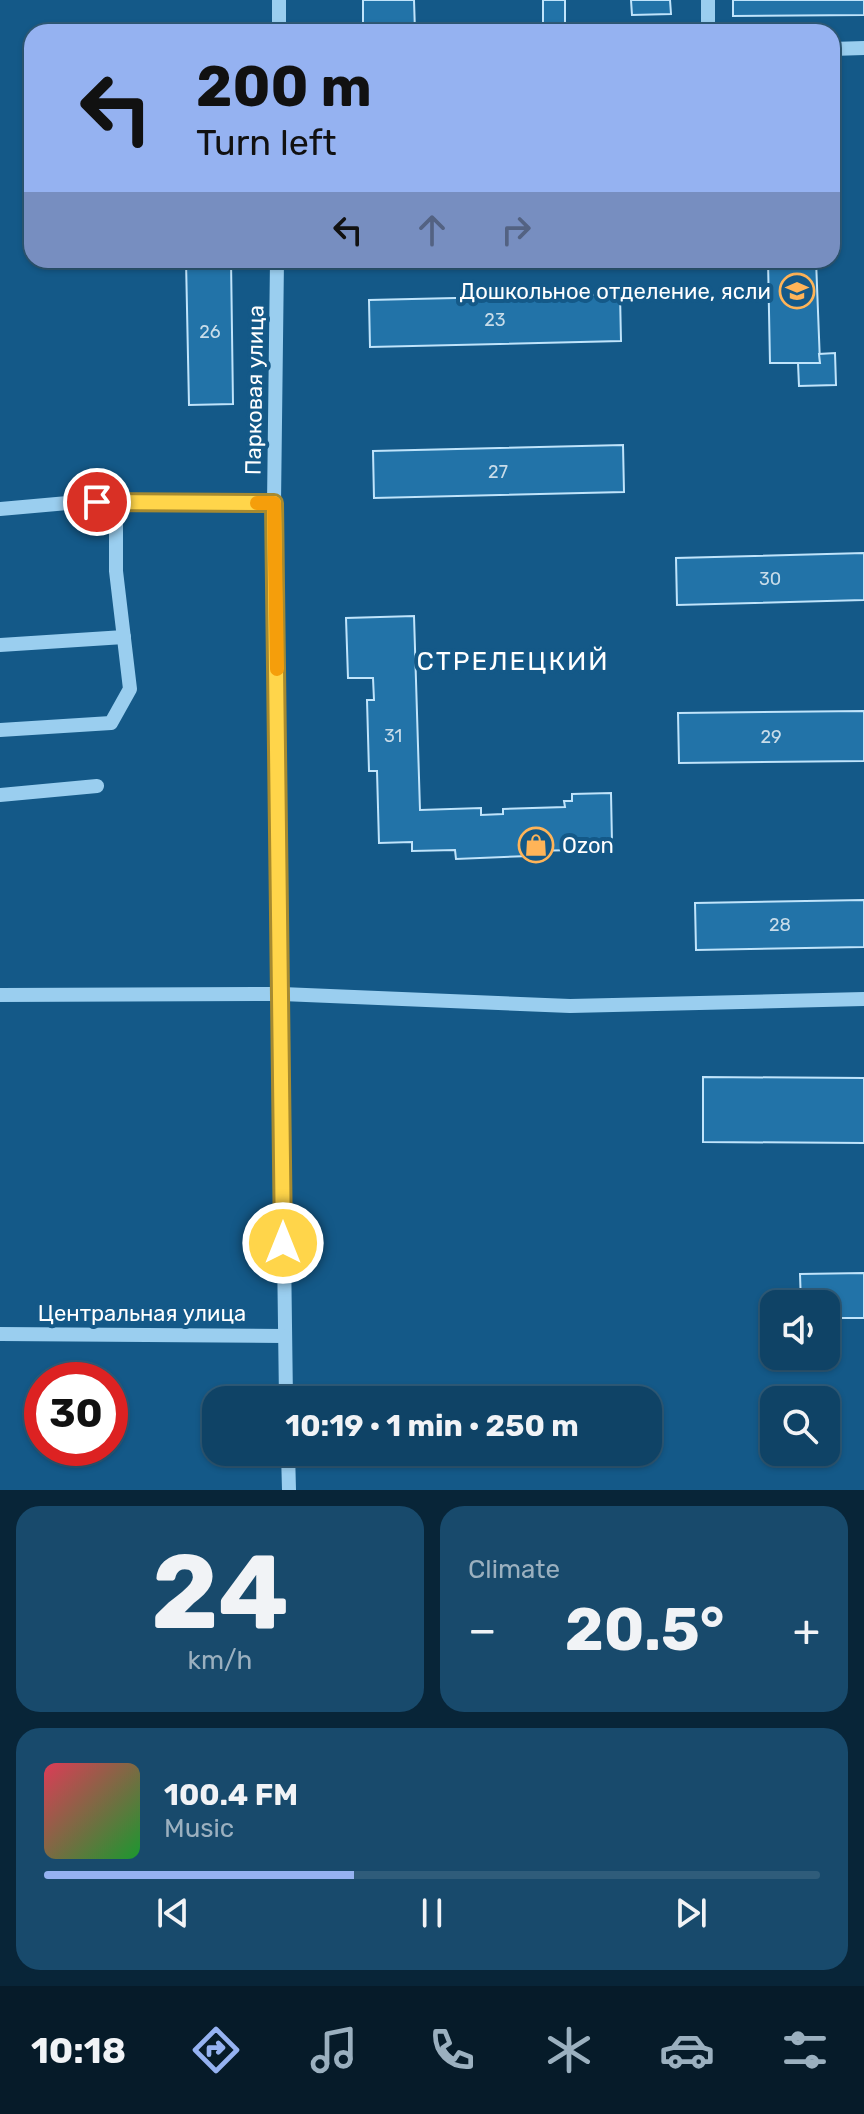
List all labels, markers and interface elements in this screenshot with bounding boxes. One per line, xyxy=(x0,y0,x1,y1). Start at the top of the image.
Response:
text: 200 m xyxy=(196,54,372,120)
icon: left xyxy=(64,56,168,160)
text: Turn left xyxy=(196,121,337,164)
icon: left xyxy=(326,208,370,252)
icon: ahead xyxy=(410,208,454,252)
icon: right xyxy=(494,208,538,252)
school or university icon: Дошкольное отделение, ясли xyxy=(778,272,816,310)
place label: Дошкольное отделение, ясли xyxy=(460,278,771,305)
street label: Парковая улица xyxy=(240,305,269,475)
house number: 23 xyxy=(484,309,506,331)
house number: 26 xyxy=(199,321,221,343)
house number: 27 xyxy=(488,461,508,483)
pin xyxy=(63,468,131,536)
icon: arrive xyxy=(75,480,119,524)
house number: 30 xyxy=(759,568,781,590)
district label: СТРЕЛЕЦКИЙ xyxy=(416,646,610,677)
house number: 31 xyxy=(384,725,402,747)
house number: 29 xyxy=(760,726,782,748)
shop icon: Ozon xyxy=(517,826,555,864)
place label: Ozon xyxy=(562,832,614,859)
house number: 28 xyxy=(769,914,791,936)
position arrow xyxy=(241,1201,325,1285)
map controls xyxy=(760,1290,840,1466)
button: sound xyxy=(760,1290,840,1370)
street label: Центральная улица xyxy=(38,1300,246,1327)
speed limit sign: 30 xyxy=(24,1362,128,1466)
button: search xyxy=(760,1386,840,1466)
text: 10:19 · 1 min · 250 m xyxy=(285,1408,579,1444)
text: 24 xyxy=(151,1531,289,1654)
text: Climate xyxy=(468,1554,560,1585)
text: 20.5° xyxy=(565,1594,725,1665)
text: − xyxy=(468,1604,497,1656)
text: + xyxy=(793,1604,820,1656)
text: km/h xyxy=(188,1645,252,1676)
text: 100.4 FM xyxy=(164,1777,298,1813)
text: Music xyxy=(164,1813,234,1844)
icon: previous xyxy=(151,1891,195,1935)
icon: pause xyxy=(410,1891,454,1935)
icon: next xyxy=(669,1891,713,1935)
icon: directions xyxy=(188,2022,244,2078)
icon: music xyxy=(306,2022,362,2078)
icon: phone xyxy=(424,2022,480,2078)
icon: climate xyxy=(541,2022,597,2078)
icon: car xyxy=(659,2022,715,2078)
icon: filters xyxy=(777,2022,833,2078)
text: 10:18 xyxy=(31,2029,126,2072)

